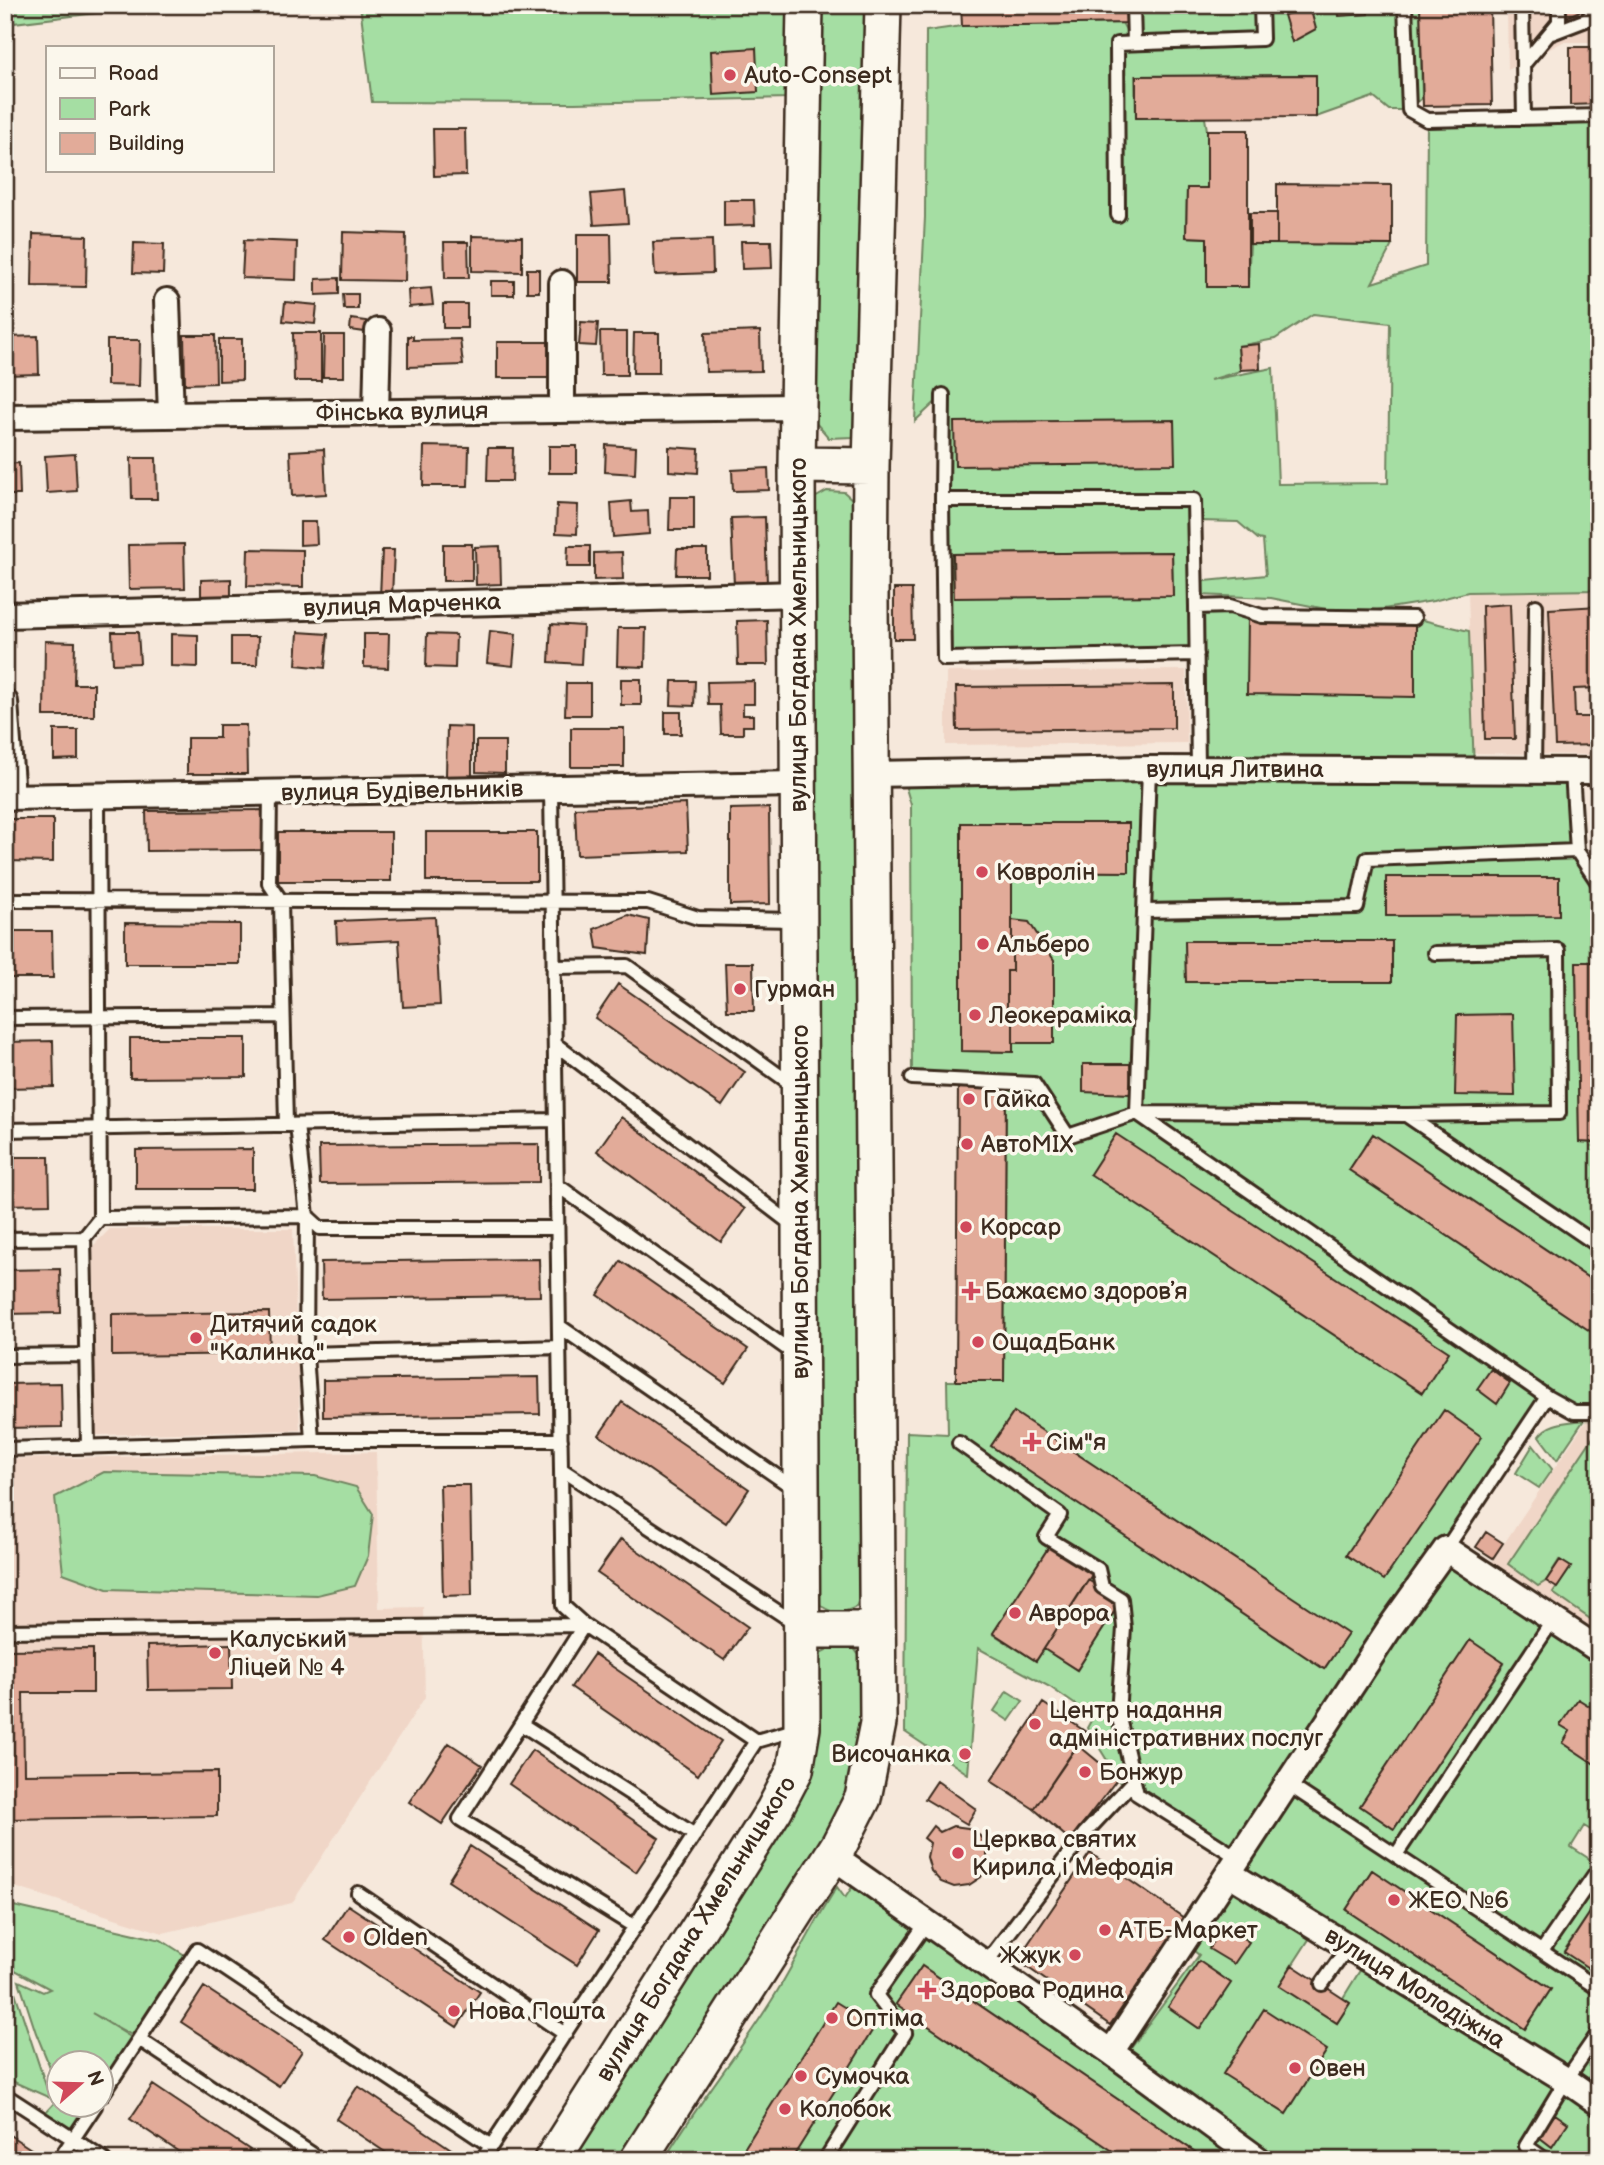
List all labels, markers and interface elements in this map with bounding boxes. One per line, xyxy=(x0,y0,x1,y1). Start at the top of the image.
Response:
legend xyxy=(46,46,273,172)
text: Road xyxy=(108,61,159,86)
place label: Auto-Consept xyxy=(744,61,893,90)
marker: Auto-Consept xyxy=(722,67,738,83)
text: Park xyxy=(108,97,151,122)
text: Building xyxy=(108,131,184,156)
street label: Фінська вулиця xyxy=(315,396,489,428)
street label: вулиця Богдана Хмельницького xyxy=(784,458,813,812)
street label: вулиця Марченка xyxy=(302,587,502,623)
street label: вулиця Литвина xyxy=(1146,755,1324,784)
street label: вулиця Будівельників xyxy=(281,774,524,808)
place label: Ковролін xyxy=(996,858,1096,887)
marker: Ковролін xyxy=(974,864,990,880)
place label: Альберо xyxy=(996,930,1090,959)
marker: Альберо xyxy=(975,936,991,952)
place label: Гурман xyxy=(754,975,835,1004)
marker: Гурман xyxy=(732,981,748,997)
place label: Леокераміка xyxy=(988,1001,1132,1030)
marker: Леокераміка xyxy=(967,1007,983,1023)
street label: вулиця Богдана Хмельницького xyxy=(786,1025,815,1379)
place label: Гайка xyxy=(983,1085,1051,1114)
marker: Гайка xyxy=(961,1091,977,1107)
place label: АвтоMIX xyxy=(980,1130,1073,1159)
marker: АвтоMIX xyxy=(959,1136,975,1152)
place label: Корсар xyxy=(980,1213,1062,1242)
marker: Корсар xyxy=(958,1219,974,1235)
place label: Бажаємо здоровʼя xyxy=(985,1277,1188,1306)
marker: Бажаємо здоровʼя xyxy=(963,1283,979,1299)
place label: Дитячий садок "Калинка" xyxy=(210,1310,377,1367)
place label: ОщадБанк xyxy=(992,1328,1115,1357)
marker: Дитячий садок "Калинка" xyxy=(188,1330,204,1346)
marker: ОщадБанк xyxy=(970,1334,986,1350)
place label: Сім"я xyxy=(1046,1428,1106,1457)
marker: Сім"я xyxy=(1024,1434,1040,1450)
place label: Аврора xyxy=(1028,1599,1110,1628)
marker: Аврора xyxy=(1007,1605,1023,1621)
place label: Калуський Ліцей № 4 xyxy=(228,1625,347,1682)
marker: Калуський Ліцей № 4 xyxy=(207,1645,223,1661)
place label: Центр надання адміністративних послуг xyxy=(1049,1696,1323,1753)
marker: Центр надання адміністративних послуг xyxy=(1027,1716,1043,1732)
place label: Височанка xyxy=(831,1740,951,1769)
marker: Височанка xyxy=(957,1746,973,1762)
place label: Бонжур xyxy=(1099,1758,1184,1787)
marker: Бонжур xyxy=(1077,1764,1093,1780)
street label: вулиця Богдана Хмельницького xyxy=(590,1771,802,2087)
place label: Церква святих Кирила і Мефодія xyxy=(972,1825,1174,1882)
marker: Церква святих Кирила і Мефодія xyxy=(950,1845,966,1861)
place label: ЖЕО №6 xyxy=(1408,1886,1509,1915)
marker: ЖЕО №6 xyxy=(1386,1892,1402,1908)
place label: АТБ-Маркет xyxy=(1118,1916,1258,1945)
street label: вулиця Молодіжна xyxy=(1319,1921,1511,2055)
marker: АТБ-Маркет xyxy=(1097,1922,1113,1938)
place label: Olden xyxy=(363,1923,428,1952)
marker: Olden xyxy=(341,1929,357,1945)
place label: Жжук xyxy=(999,1941,1061,1970)
marker: Жжук xyxy=(1067,1947,1083,1963)
place label: Здорова Родина xyxy=(941,1976,1124,2005)
marker: Здорова Родина xyxy=(919,1982,935,1998)
place label: Нова Пошта xyxy=(468,1997,605,2026)
marker: Нова Пошта xyxy=(446,2003,462,2019)
place label: Оптіма xyxy=(846,2004,924,2033)
marker: Оптіма xyxy=(824,2010,840,2026)
north arrow xyxy=(46,2050,116,2120)
place label: Овен xyxy=(1309,2054,1366,2083)
marker: Овен xyxy=(1287,2060,1303,2076)
place label: Сумочка xyxy=(815,2062,910,2091)
text: N xyxy=(81,2068,108,2089)
marker: Сумочка xyxy=(793,2068,809,2084)
place label: Колобок xyxy=(799,2095,892,2124)
marker: Колобок xyxy=(777,2101,793,2117)

